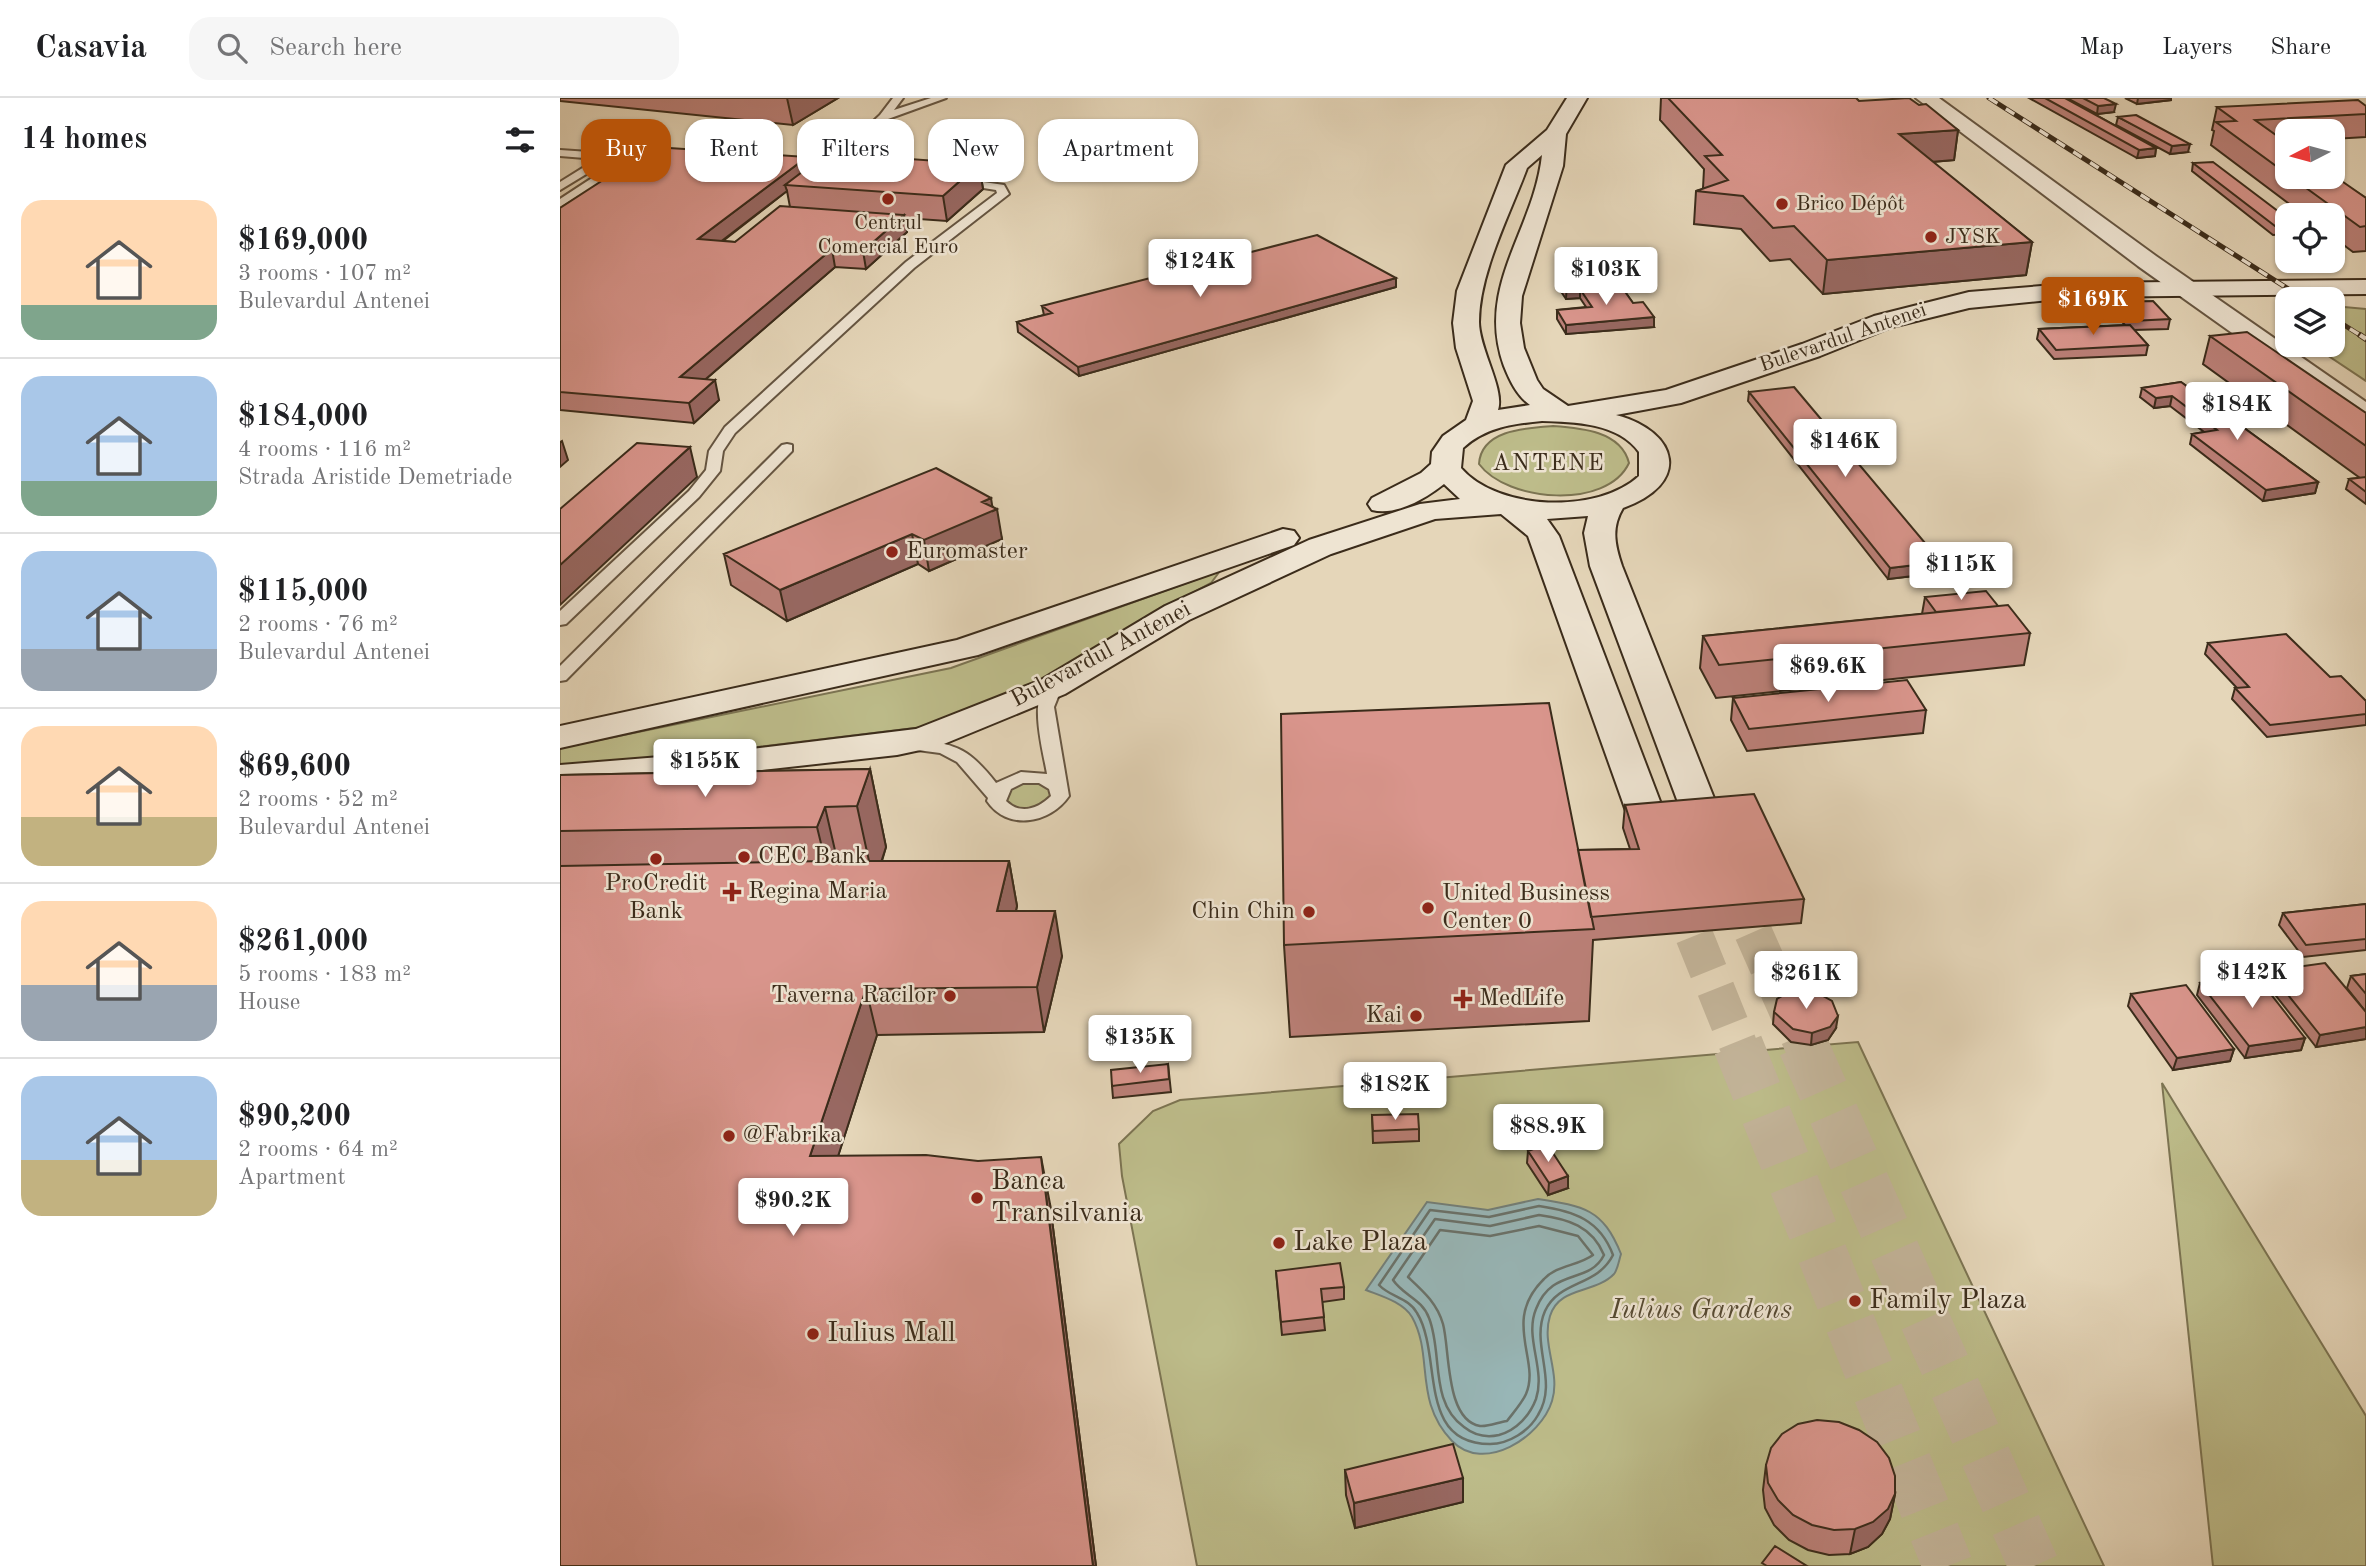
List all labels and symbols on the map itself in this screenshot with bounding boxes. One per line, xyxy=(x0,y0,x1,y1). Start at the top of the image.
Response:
north arrow xyxy=(2275,119,2345,189)
marker: Centrul Comercial Euro xyxy=(880,191,896,207)
place label: Brico Dépôt xyxy=(1796,194,1905,215)
marker: Brico Dépôt xyxy=(1774,196,1790,212)
place label: Centrul Comercial Euro xyxy=(818,213,958,258)
place label: JYSK xyxy=(1945,227,2001,248)
marker: JYSK xyxy=(1923,229,1939,245)
pin: $124K xyxy=(1151,240,1249,299)
pin: $103K xyxy=(1557,248,1655,307)
pin: $169K xyxy=(2044,278,2142,337)
street label: Bulevardul Antenei xyxy=(1757,300,1929,376)
pin: $184K xyxy=(2188,382,2286,442)
pin: $146K xyxy=(1796,420,1894,479)
district label: ANTENE xyxy=(1492,452,1606,475)
place label: Euromaster xyxy=(906,540,1028,564)
pin: $115K xyxy=(1912,542,2010,602)
marker: Euromaster xyxy=(884,544,900,560)
street label: Bulevardul Antenei xyxy=(1007,597,1195,713)
pin: $69.6K xyxy=(1771,644,1885,704)
pin: $155K xyxy=(656,740,754,799)
place label: CEC Bank xyxy=(758,845,867,869)
marker: CEC Bank xyxy=(736,849,752,865)
marker: ProCredit Bank xyxy=(648,851,664,867)
place label: ProCredit Bank xyxy=(605,872,707,924)
place label: Regina Maria xyxy=(748,880,887,904)
marker: Regina Maria xyxy=(722,882,742,902)
place label: United Business Center 0 xyxy=(1442,882,1610,934)
place label: Chin Chin xyxy=(1191,900,1295,924)
marker: United Business Center 0 xyxy=(1420,900,1436,916)
marker: Chin Chin xyxy=(1301,904,1317,920)
pin: $142K xyxy=(2203,950,2301,1010)
pin: $261K xyxy=(1757,951,1855,1011)
place label: Taverna Racilor xyxy=(771,984,936,1008)
place label: MedLife xyxy=(1479,987,1564,1011)
marker: Taverna Racilor xyxy=(942,988,958,1004)
marker: MedLife xyxy=(1453,989,1473,1009)
place label: Kai xyxy=(1366,1004,1402,1028)
marker: Kai xyxy=(1408,1008,1424,1024)
pin: $135K xyxy=(1091,1016,1189,1075)
pin: $182K xyxy=(1346,1062,1444,1122)
pin: $88.9K xyxy=(1491,1104,1605,1164)
place label: @Fabrika xyxy=(743,1124,842,1148)
marker: @Fabrika xyxy=(721,1128,737,1144)
place label: Banca Transilvania xyxy=(991,1168,1143,1228)
pin: $90.2K xyxy=(736,1178,850,1238)
marker: Banca Transilvania xyxy=(969,1190,985,1206)
place label: Lake Plaza xyxy=(1293,1229,1428,1257)
marker: Lake Plaza xyxy=(1271,1235,1287,1251)
place label: Family Plaza xyxy=(1869,1287,2027,1315)
marker: Family Plaza xyxy=(1847,1293,1863,1309)
park label: Iulius Gardens xyxy=(1609,1297,1792,1325)
place label: Iulius Mall xyxy=(827,1320,955,1348)
marker: Iulius Mall xyxy=(805,1326,821,1342)

